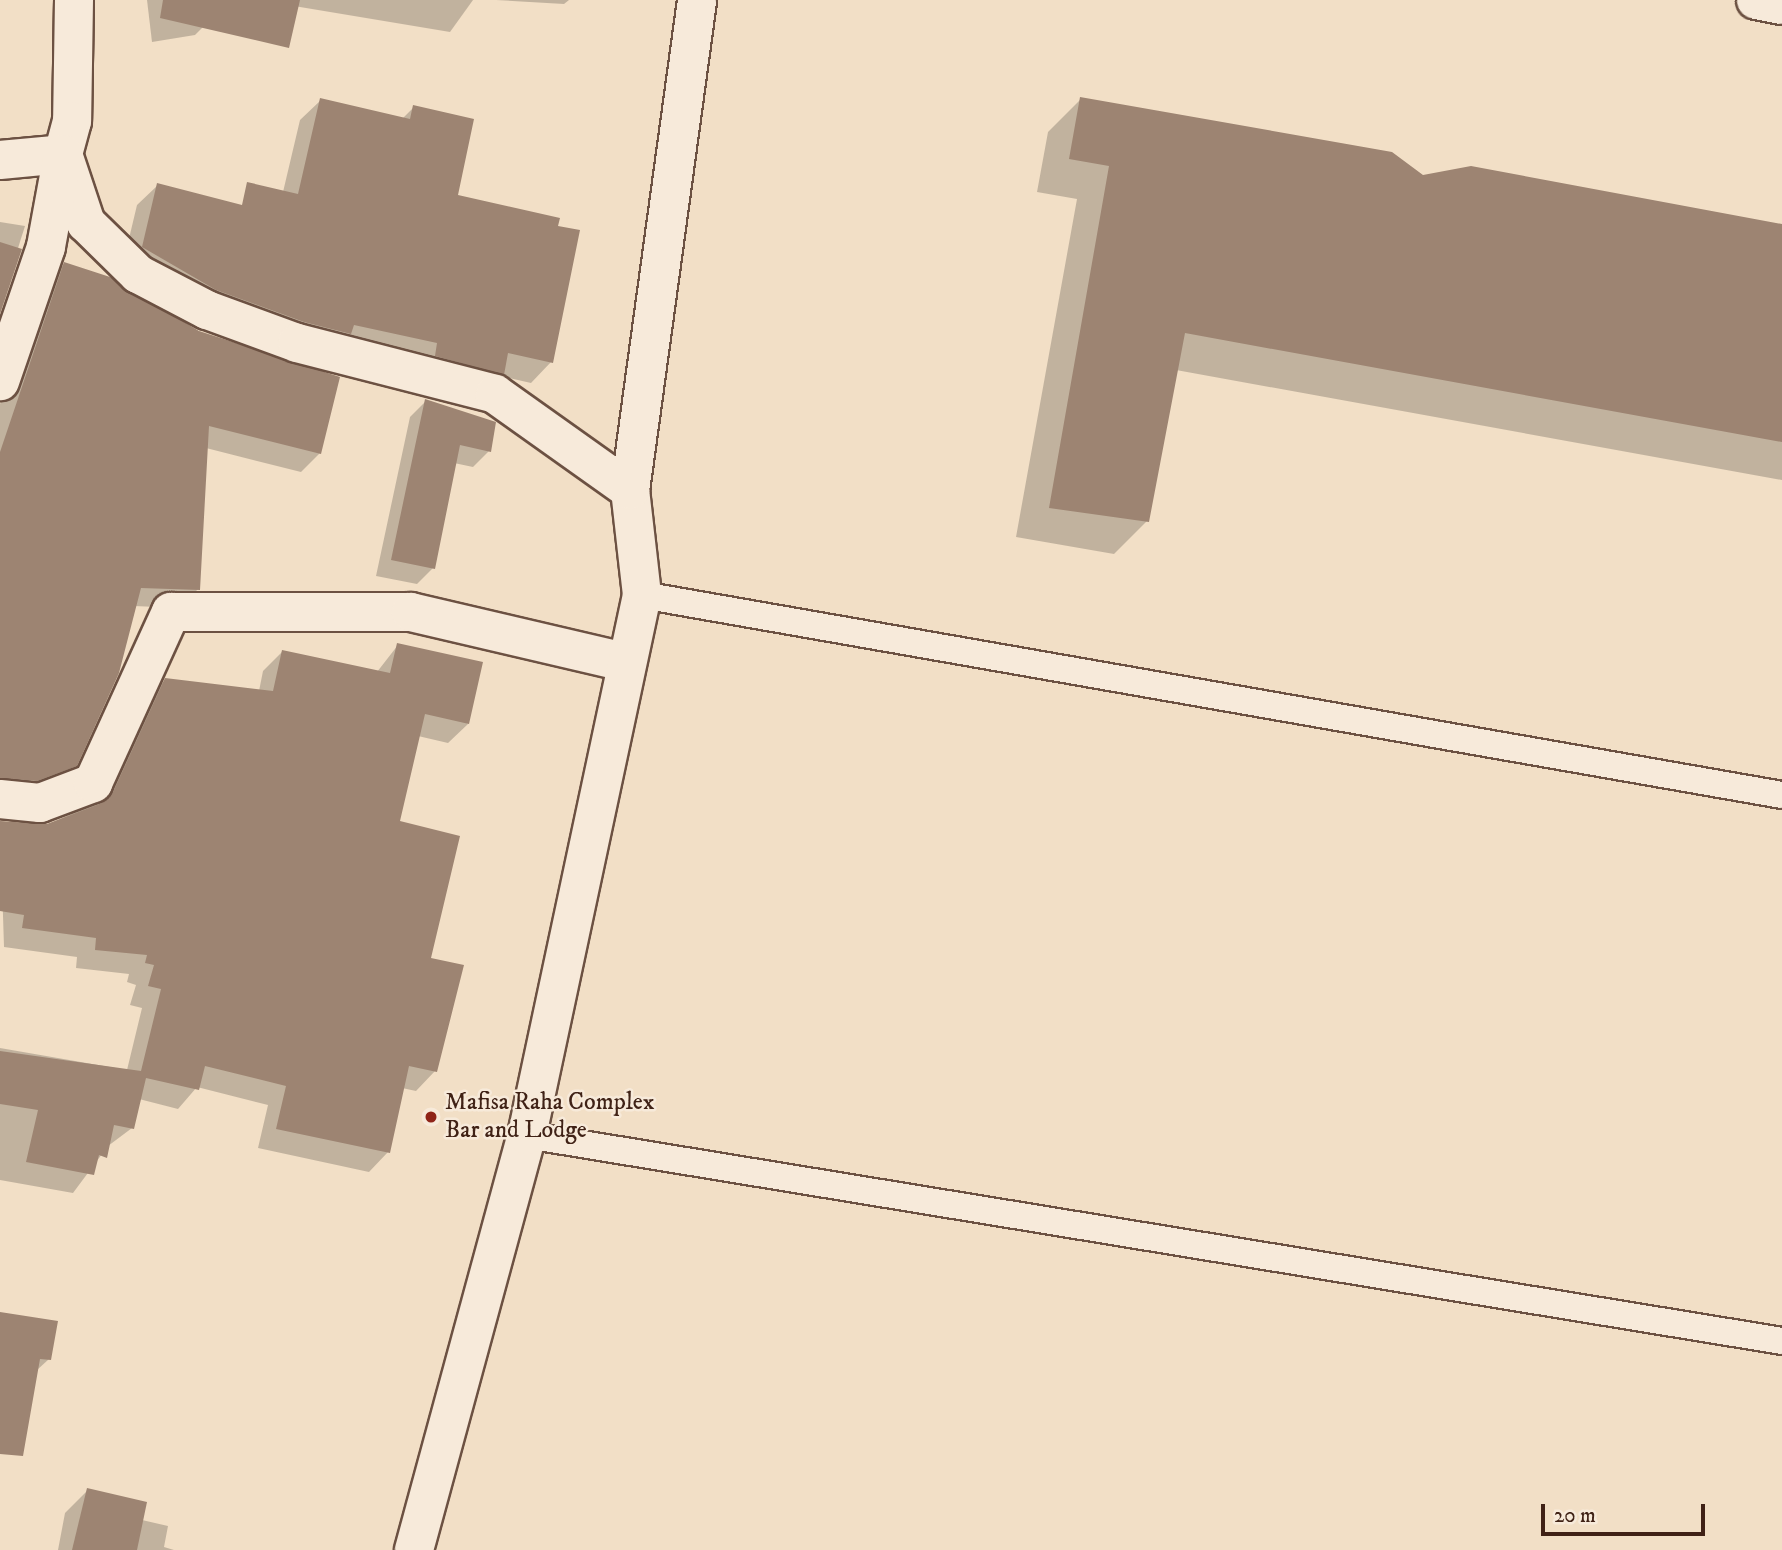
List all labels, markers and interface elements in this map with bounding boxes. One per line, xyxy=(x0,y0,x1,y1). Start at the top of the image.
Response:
place label: Mafisa Raha Complex Bar and Lodge xyxy=(445,1089,655,1145)
marker: Mafisa Raha Complex Bar and Lodge xyxy=(423,1109,439,1125)
scale bar xyxy=(1544,1490,1708,1534)
text: 20 m xyxy=(1554,1503,1596,1529)

